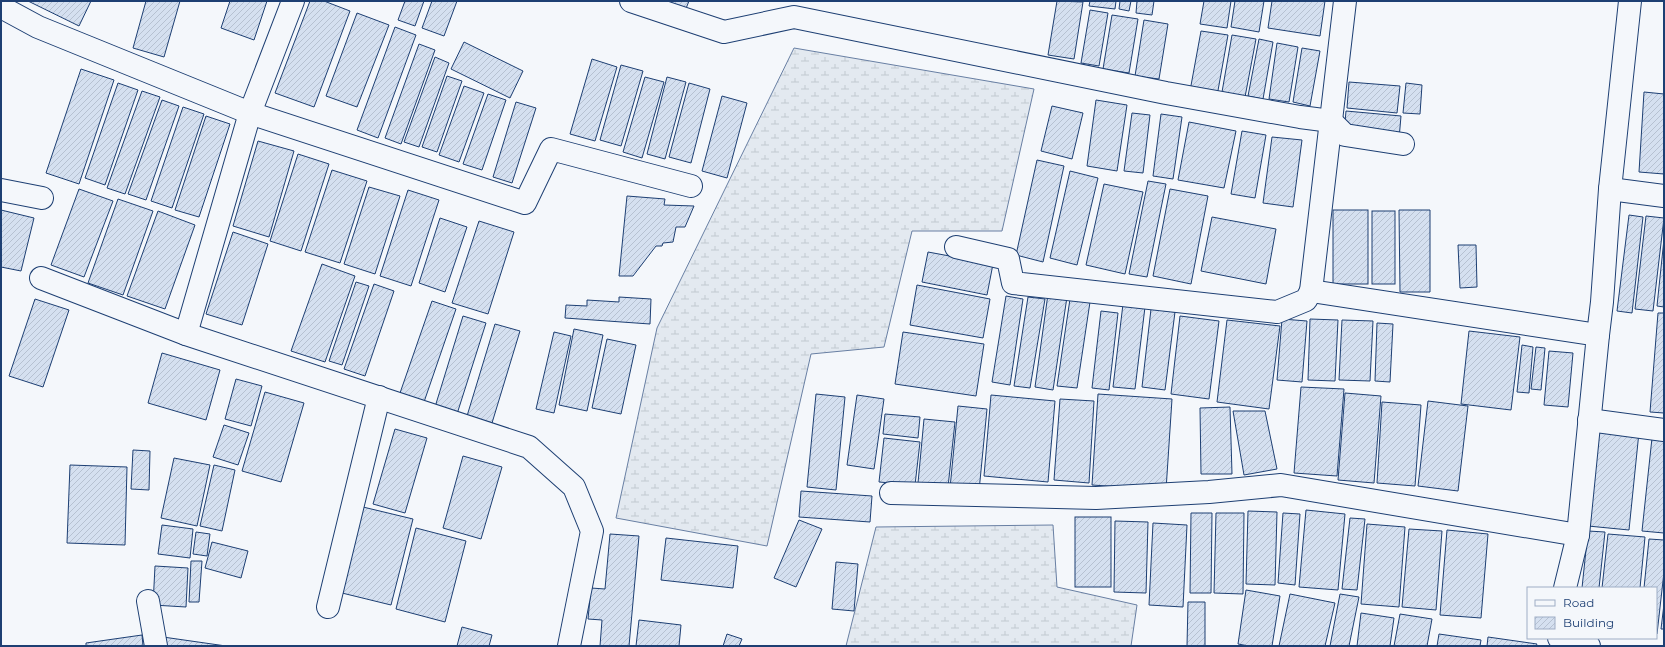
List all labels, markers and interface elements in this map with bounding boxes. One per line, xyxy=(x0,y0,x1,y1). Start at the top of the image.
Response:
legend xyxy=(1527,587,1657,639)
text: Road xyxy=(1563,595,1594,610)
text: Building xyxy=(1563,615,1614,630)

